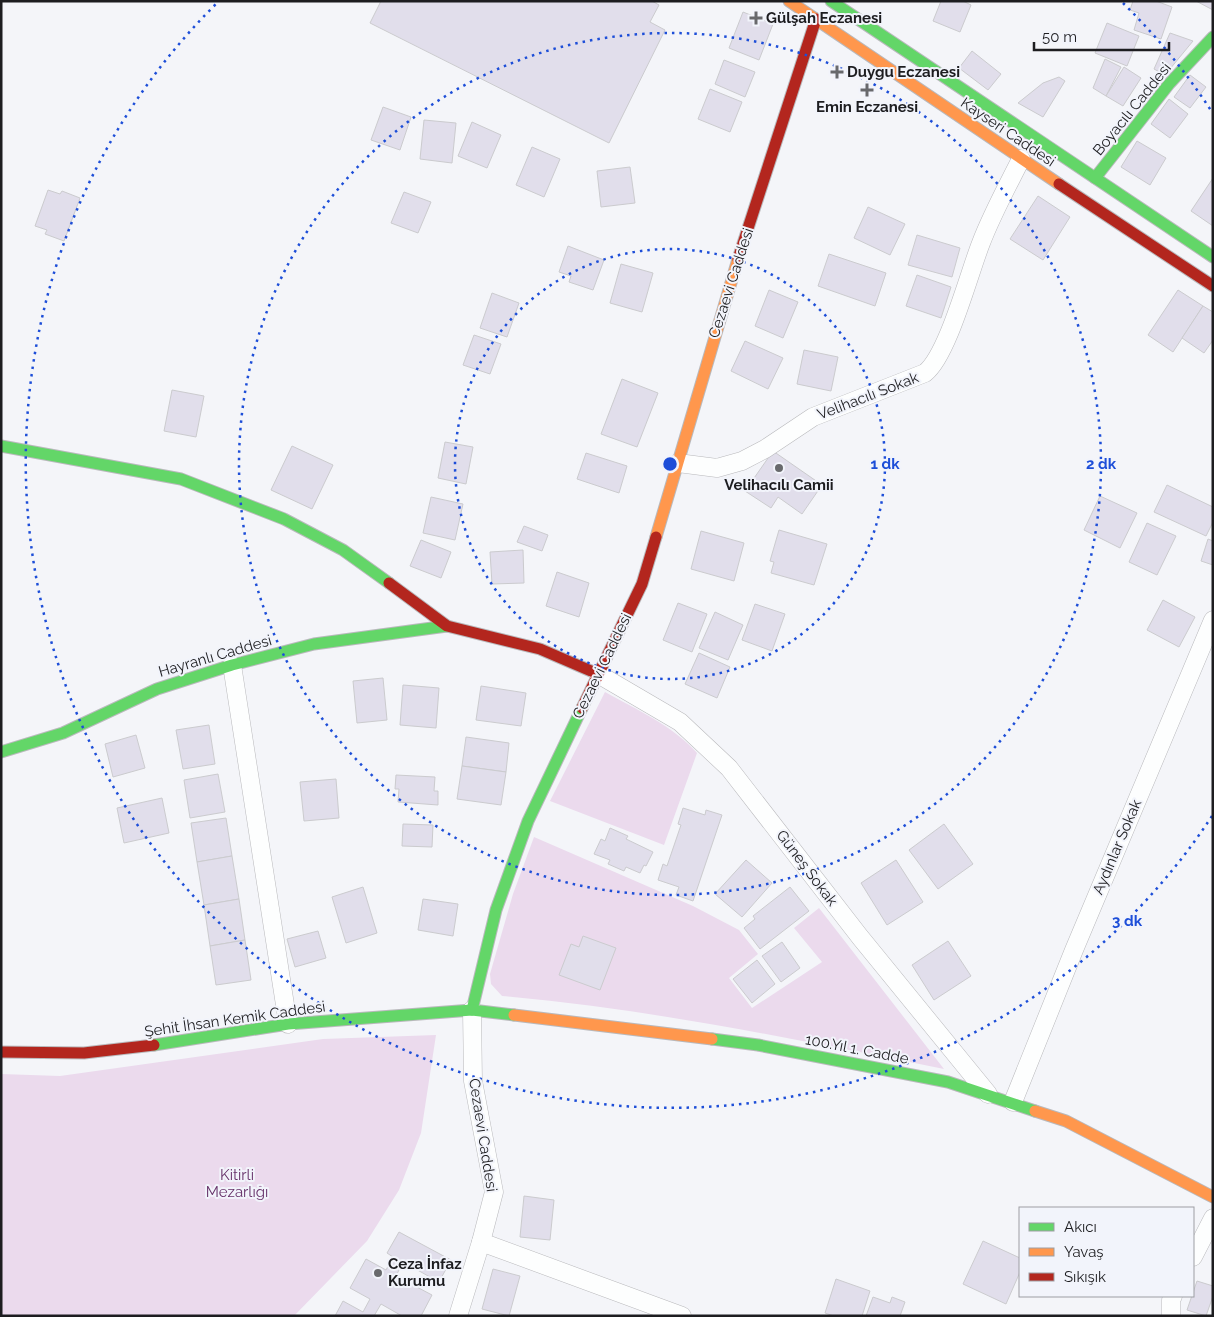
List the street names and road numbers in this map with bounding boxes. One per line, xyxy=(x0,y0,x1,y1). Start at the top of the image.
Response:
street label: Boyacılı Caddesi xyxy=(1089,59,1175,159)
street label: Kayseri Caddesi xyxy=(957,94,1059,170)
street label: Cezaevi Caddesi xyxy=(705,226,757,340)
street label: Velihacılı Sokak xyxy=(815,368,921,424)
street label: Cezaevi Caddesi xyxy=(569,611,635,721)
street label: Hayranlı Caddesi xyxy=(156,631,274,681)
street label: Aydınlar Sokak xyxy=(1089,797,1145,897)
street label: Güneş Sokak xyxy=(773,827,841,910)
street label: Şehit İhsan Kemik Caddesi xyxy=(143,996,327,1041)
street label: 100.Yıl 1. Cadde xyxy=(804,1030,910,1068)
street label: Cezaevi Caddesi xyxy=(465,1077,501,1193)

